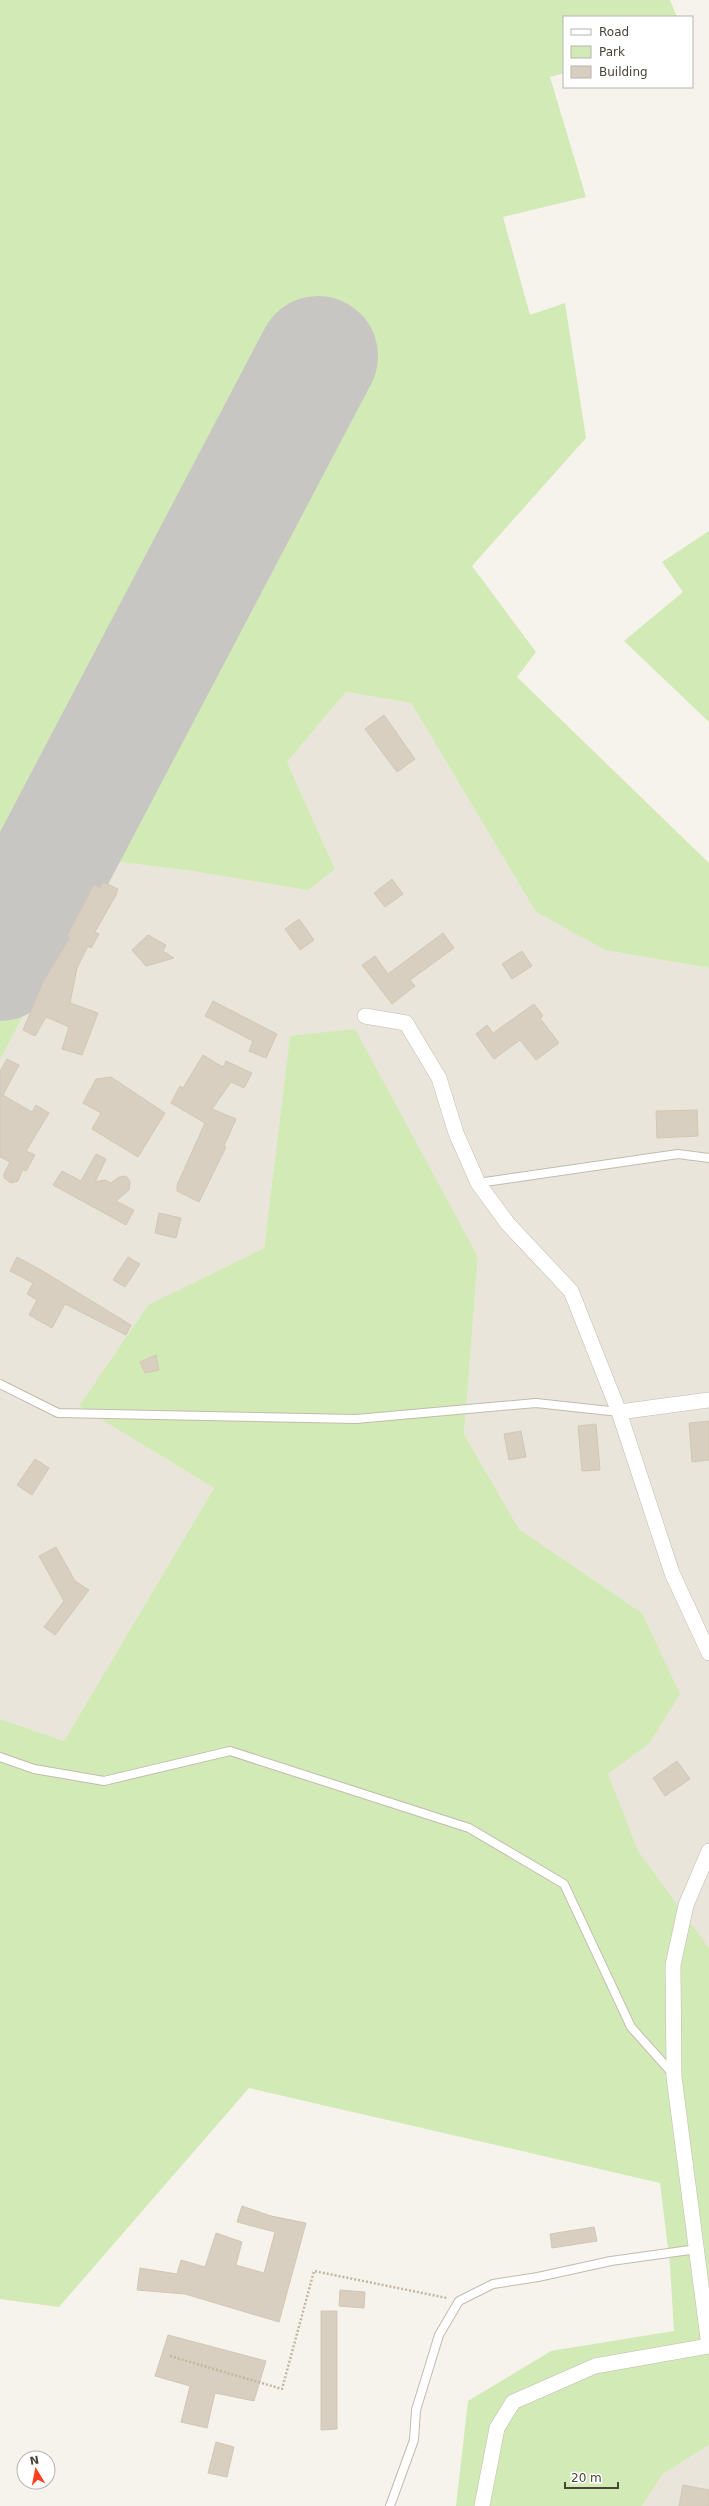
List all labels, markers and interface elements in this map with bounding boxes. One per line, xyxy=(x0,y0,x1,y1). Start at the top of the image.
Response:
legend xyxy=(563,16,693,88)
text: Road xyxy=(599,25,629,39)
text: Park xyxy=(599,45,625,59)
text: Building xyxy=(599,65,648,79)
north arrow xyxy=(16,2450,56,2490)
text: N xyxy=(29,2453,40,2468)
scale bar xyxy=(565,2464,618,2490)
text: 20 m xyxy=(571,2471,602,2485)

